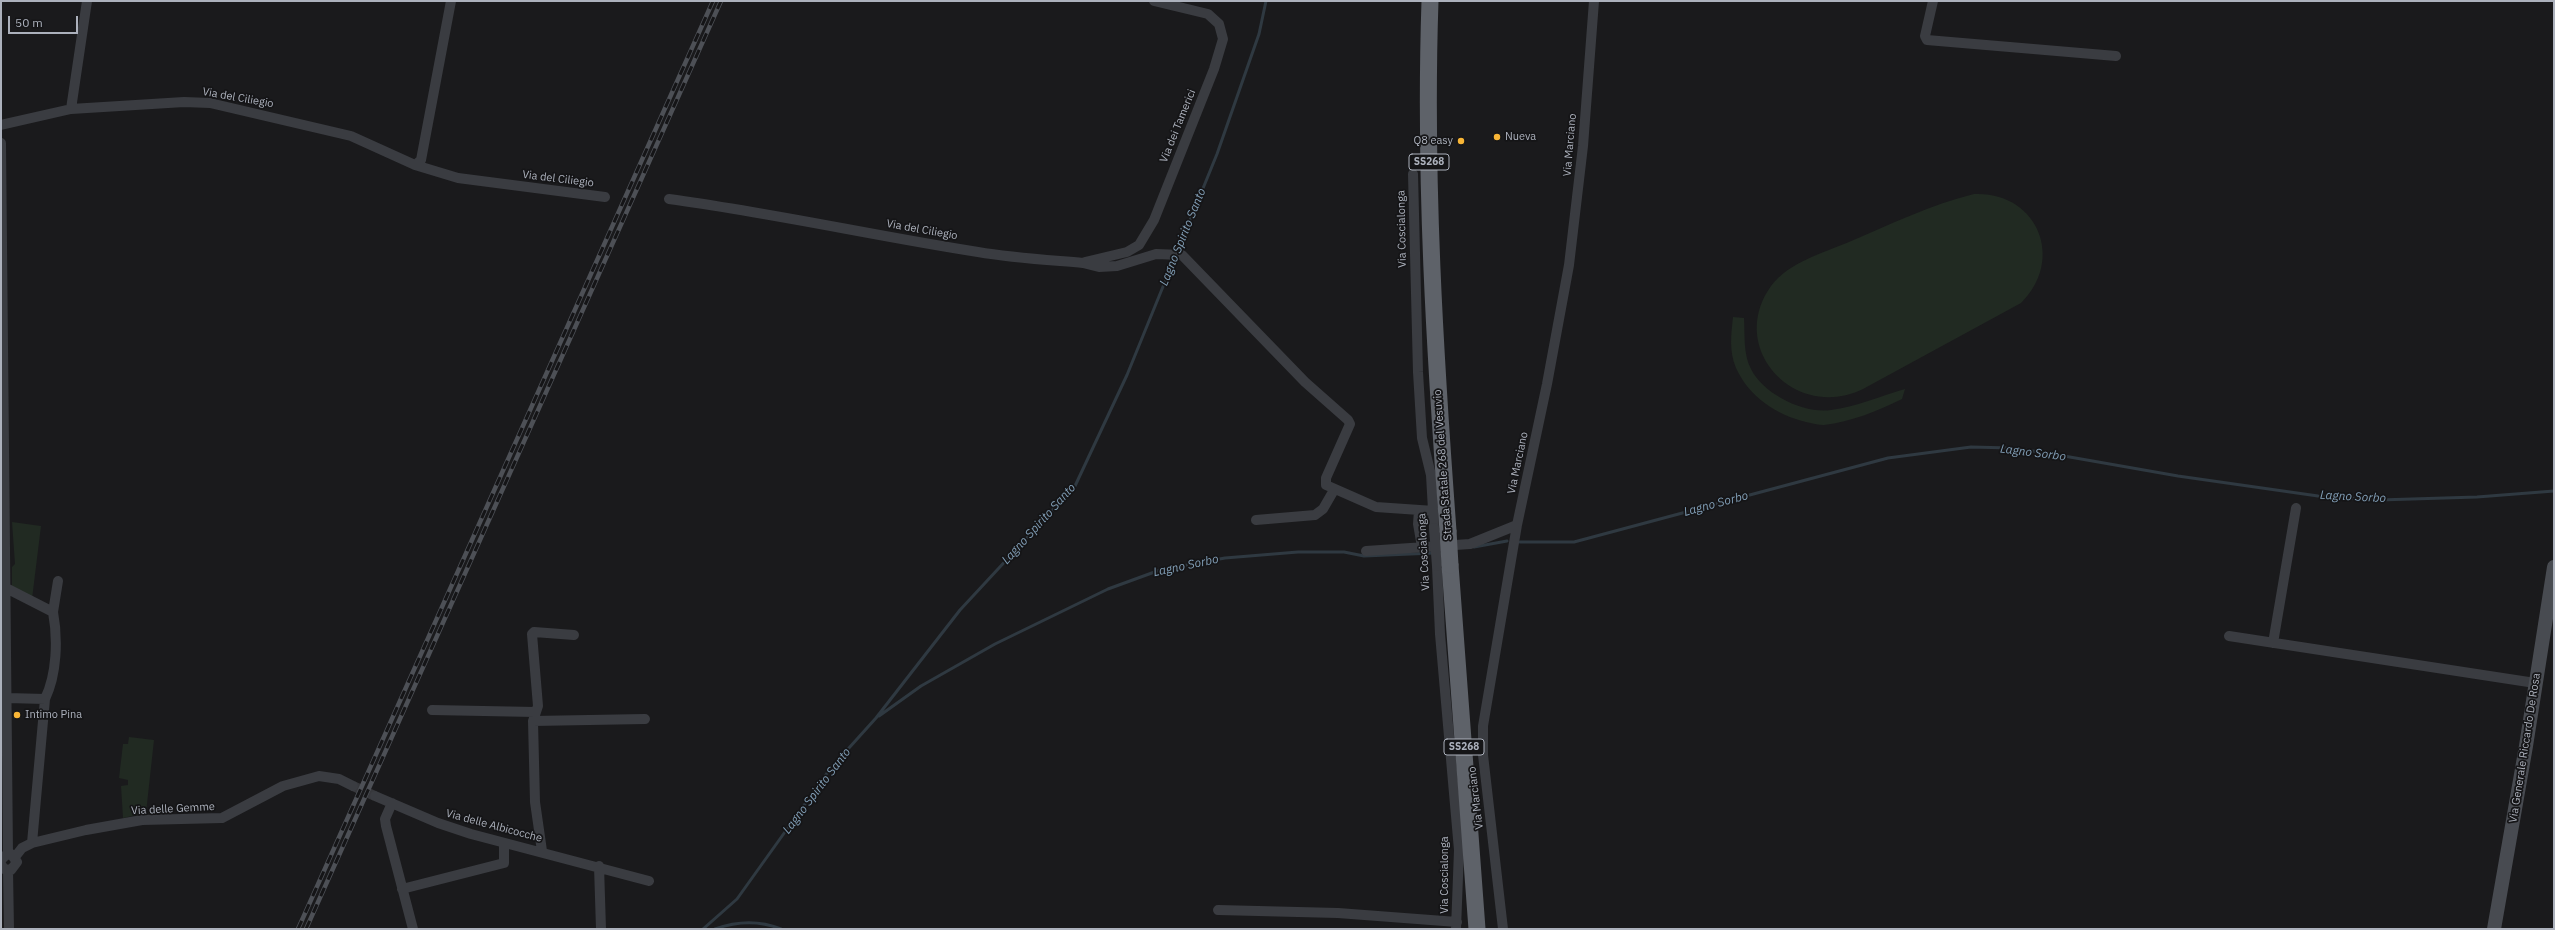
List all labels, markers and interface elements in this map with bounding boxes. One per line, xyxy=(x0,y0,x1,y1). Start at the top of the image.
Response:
scale bar xyxy=(10,8,80,34)
text: 50 m xyxy=(15,15,43,30)
street label: Via del Ciliegio xyxy=(201,85,275,111)
street label: Via dei Tamerici xyxy=(1157,87,1199,165)
street label: Via Marciano xyxy=(1561,113,1579,177)
place label: Nueva xyxy=(1505,130,1536,144)
marker: Nueva xyxy=(1492,132,1502,142)
place label: Q8 easy xyxy=(1413,134,1453,148)
marker: Q8 easy xyxy=(1456,136,1466,146)
road number: SS268 xyxy=(1409,154,1449,170)
street label: Via del Ciliegio xyxy=(521,168,595,190)
water label: Lagno Spirito Santo xyxy=(1157,186,1209,288)
street label: Via Coscialonga xyxy=(1395,190,1409,268)
street label: Via del Ciliegio xyxy=(885,217,959,243)
street label: Strada Statale 268 del Vesuvio xyxy=(1431,389,1455,541)
street label: Via Marciano xyxy=(1505,431,1531,495)
water label: Lagno Sorbo xyxy=(1999,442,2067,464)
water label: Lagno Spirito Santo xyxy=(999,481,1079,567)
water label: Lagno Sorbo xyxy=(1682,488,1750,520)
water label: Lagno Sorbo xyxy=(2320,488,2386,506)
street label: Via Coscialonga xyxy=(1415,513,1433,591)
water label: Lagno Sorbo xyxy=(1152,552,1220,580)
street label: Via Generale Riccardo De Rosa xyxy=(2507,672,2543,824)
place label: Intimo Pina xyxy=(25,708,82,722)
marker: Intimo Pina xyxy=(12,710,22,720)
road number: SS268 xyxy=(1444,739,1484,755)
water label: Lagno Spirito Santo xyxy=(780,745,854,837)
street label: Via Marciano xyxy=(1466,766,1486,830)
street label: Via delle Gemme xyxy=(131,800,215,818)
street label: Via delle Albicocche xyxy=(444,807,544,845)
street label: Via Coscialonga xyxy=(1438,836,1452,914)

